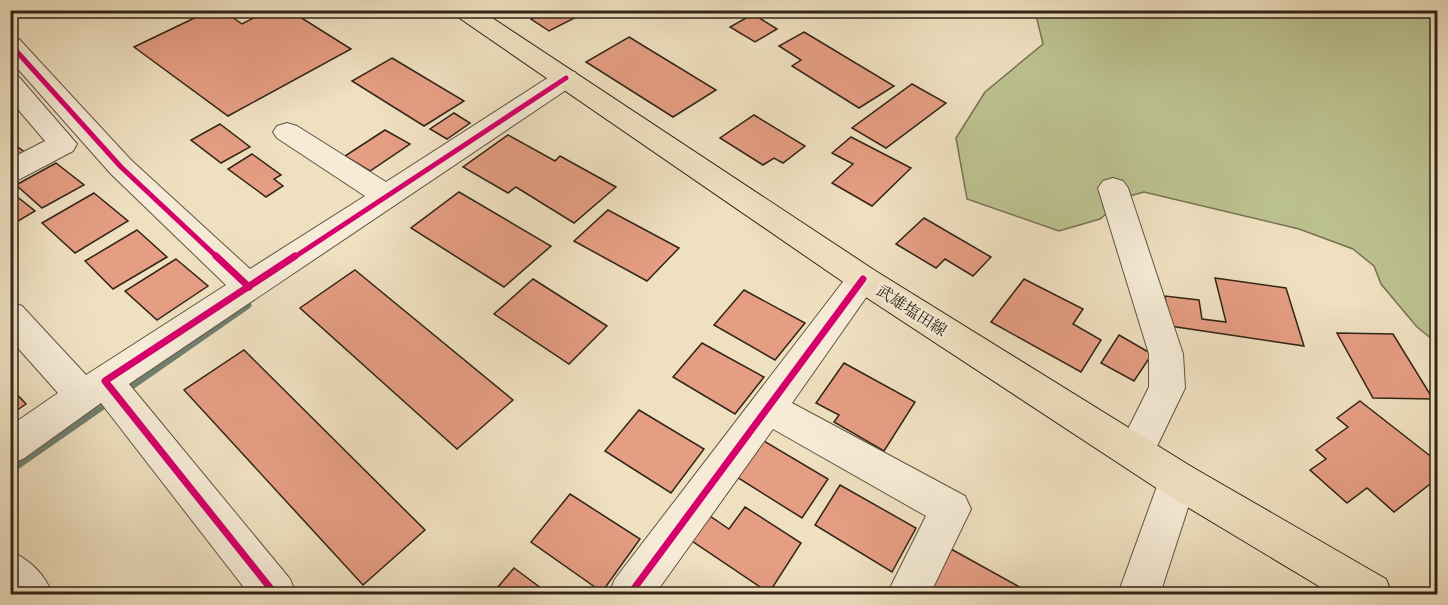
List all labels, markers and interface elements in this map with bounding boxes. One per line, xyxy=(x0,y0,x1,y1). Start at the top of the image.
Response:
street label: 武雄塩田線 xyxy=(873,280,951,340)

